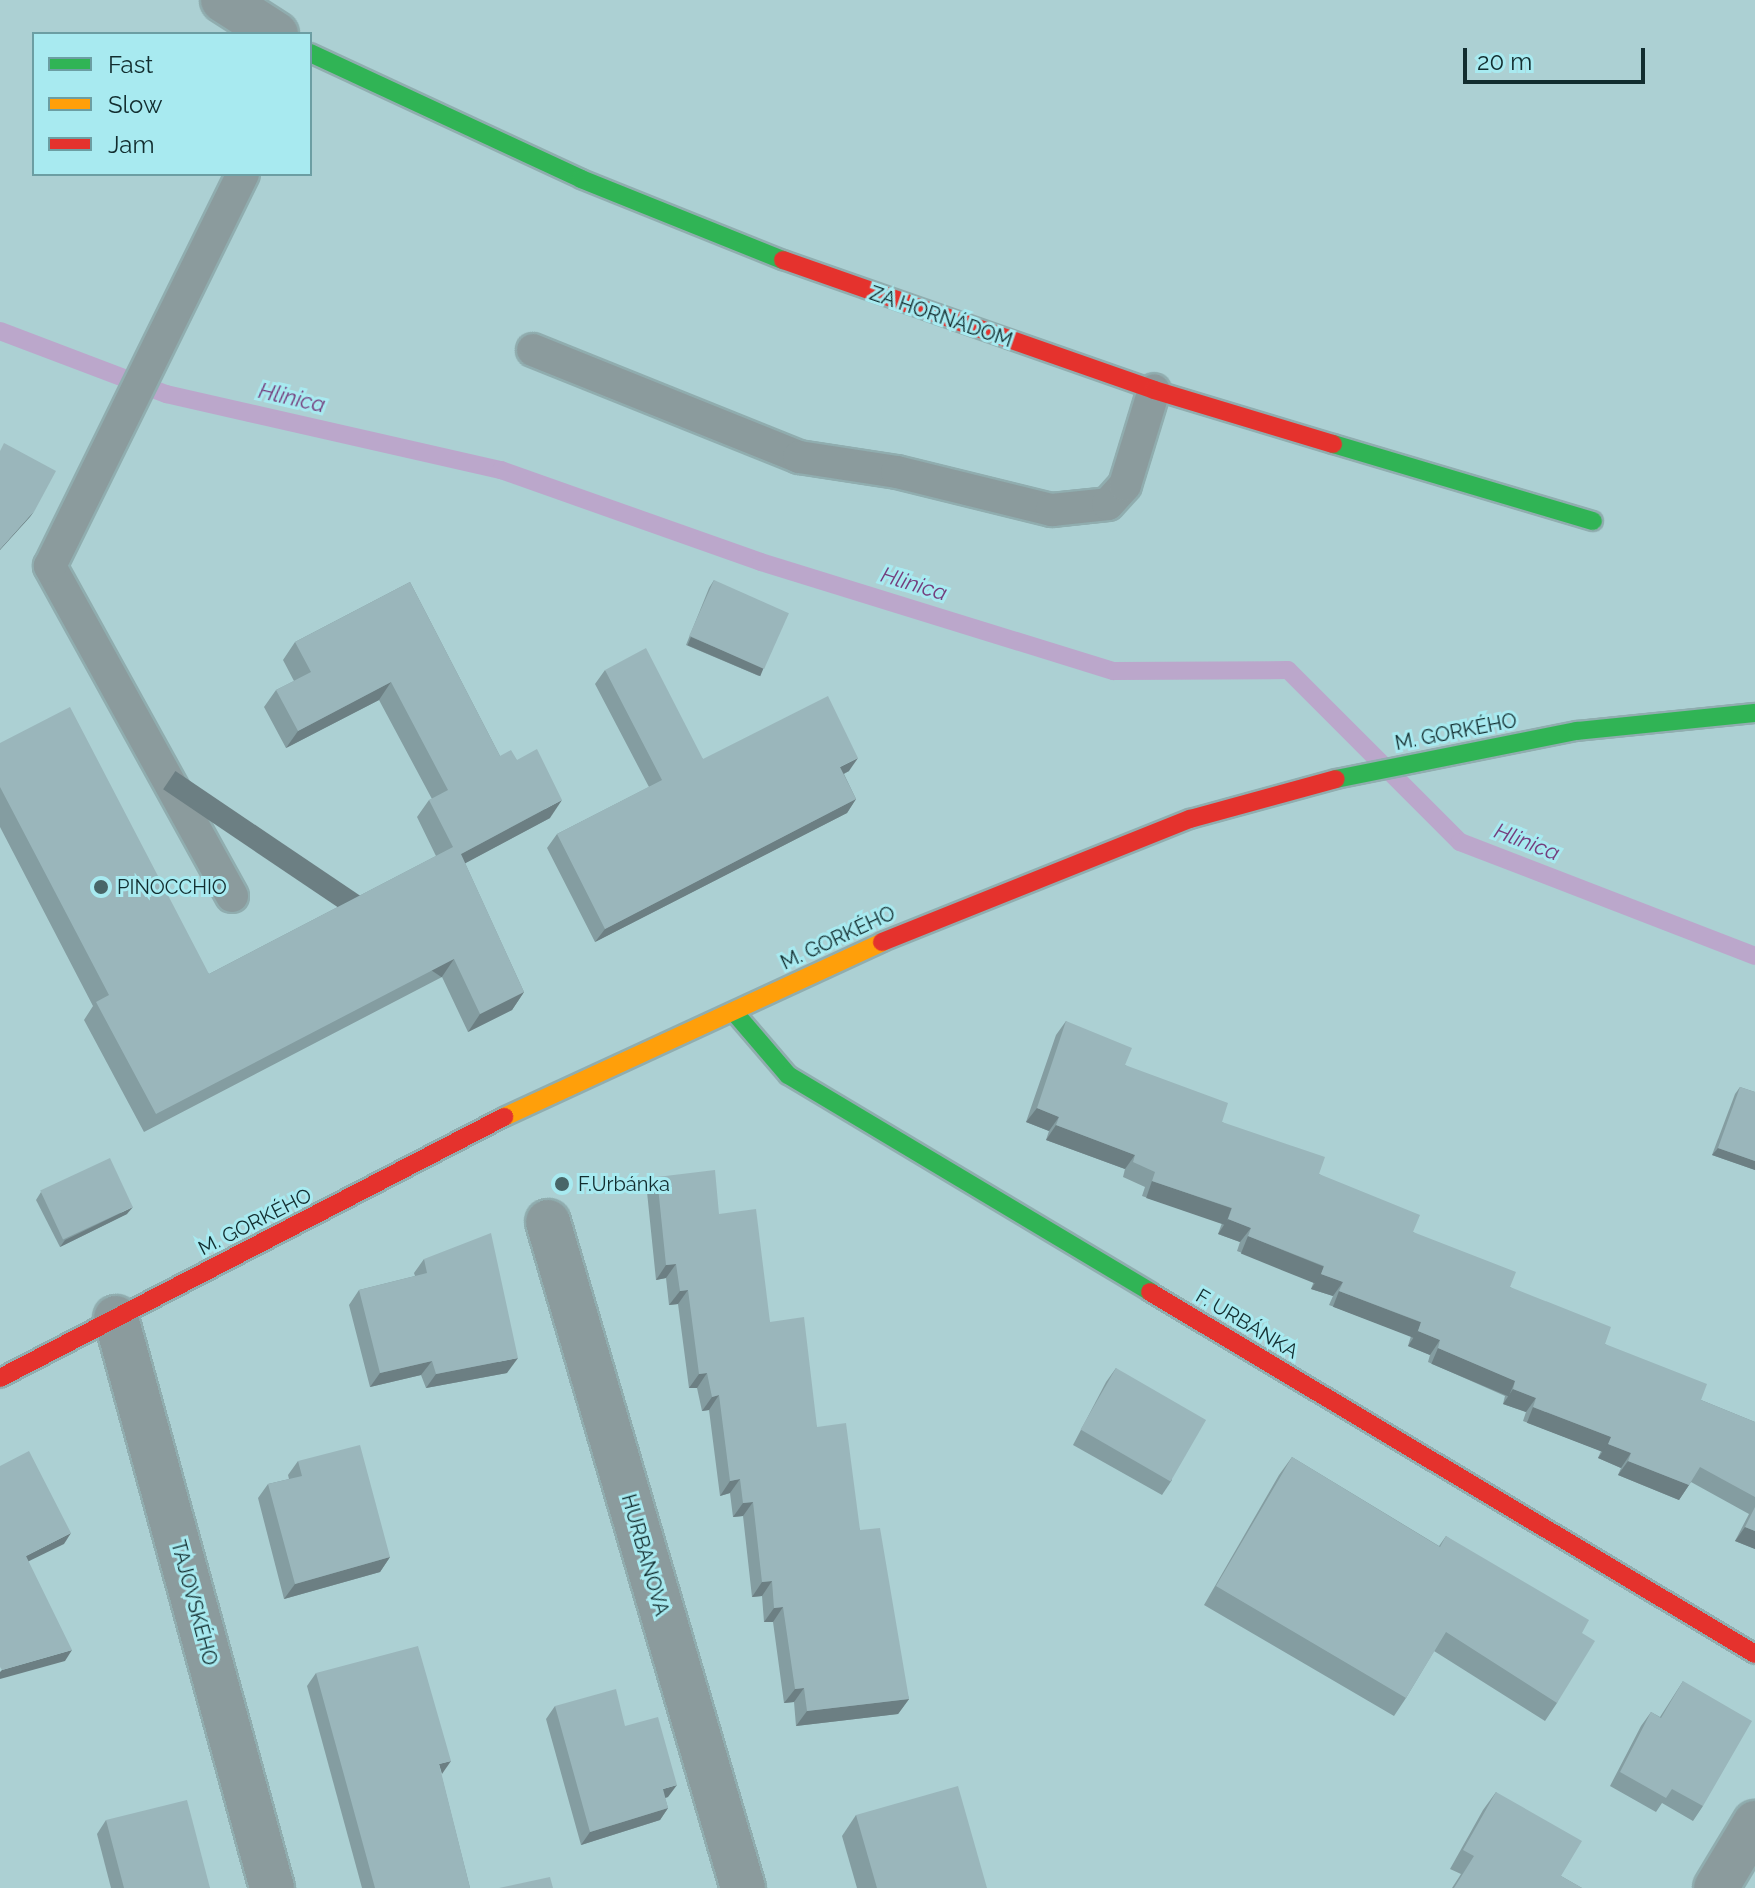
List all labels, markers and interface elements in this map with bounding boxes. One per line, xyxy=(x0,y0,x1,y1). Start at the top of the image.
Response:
legend xyxy=(32,32,312,176)
scale bar xyxy=(1467,32,1649,82)
text: 20 m xyxy=(1477,47,1532,76)
text: Fast xyxy=(108,50,153,79)
text: Slow xyxy=(108,90,162,119)
text: Jam xyxy=(108,130,154,159)
street label: ZA HORNÁDOM xyxy=(866,281,1016,353)
water label: Hlinica xyxy=(256,378,328,418)
water label: Hlinica xyxy=(878,561,950,607)
street label: M. GORKÉHO xyxy=(1393,708,1519,756)
water label: Hlinica xyxy=(1491,818,1563,866)
place label: PINOCCHIO xyxy=(117,875,227,899)
marker: PINOCCHIO xyxy=(92,878,110,896)
street label: M. GORKÉHO xyxy=(777,901,899,975)
place label: F.Urbánka xyxy=(578,1172,670,1196)
marker: F.Urbánka xyxy=(553,1175,571,1193)
street label: M. GORKÉHO xyxy=(194,1183,316,1261)
street label: F. URBÁNKA xyxy=(1191,1284,1303,1364)
street label: HURBANOVA xyxy=(616,1491,674,1619)
street label: TAJOVSKÉHO xyxy=(166,1538,222,1668)

